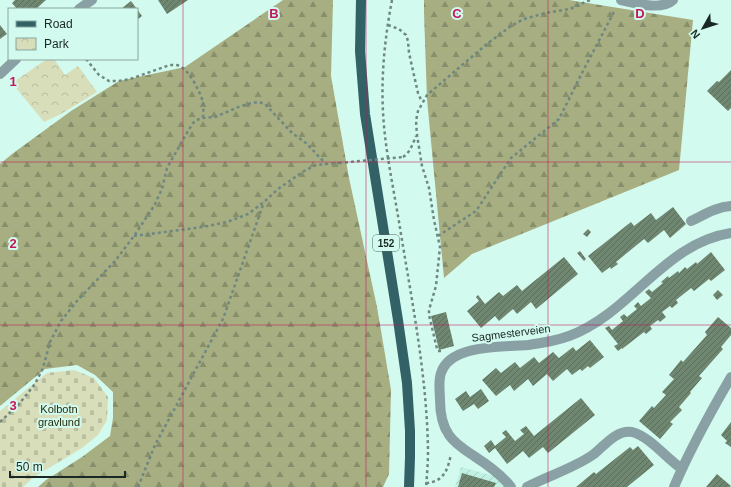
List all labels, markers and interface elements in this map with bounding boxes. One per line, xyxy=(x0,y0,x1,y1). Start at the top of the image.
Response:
text: B xyxy=(269,6,279,21)
text: C xyxy=(452,6,462,21)
text: D xyxy=(635,6,645,21)
legend xyxy=(8,8,138,60)
north arrow xyxy=(683,8,723,48)
text: Road xyxy=(44,17,73,31)
text: N xyxy=(688,27,702,41)
text: Park xyxy=(44,37,70,51)
text: 1 xyxy=(9,74,17,89)
road number: 152 xyxy=(373,235,399,251)
text: 2 xyxy=(9,236,17,251)
street label: Sagmesterveien xyxy=(471,322,551,344)
text: 3 xyxy=(9,398,17,413)
park label: Kolbotn gravlund xyxy=(38,403,80,428)
scale bar xyxy=(10,453,125,479)
text: 50 m xyxy=(16,460,43,474)

